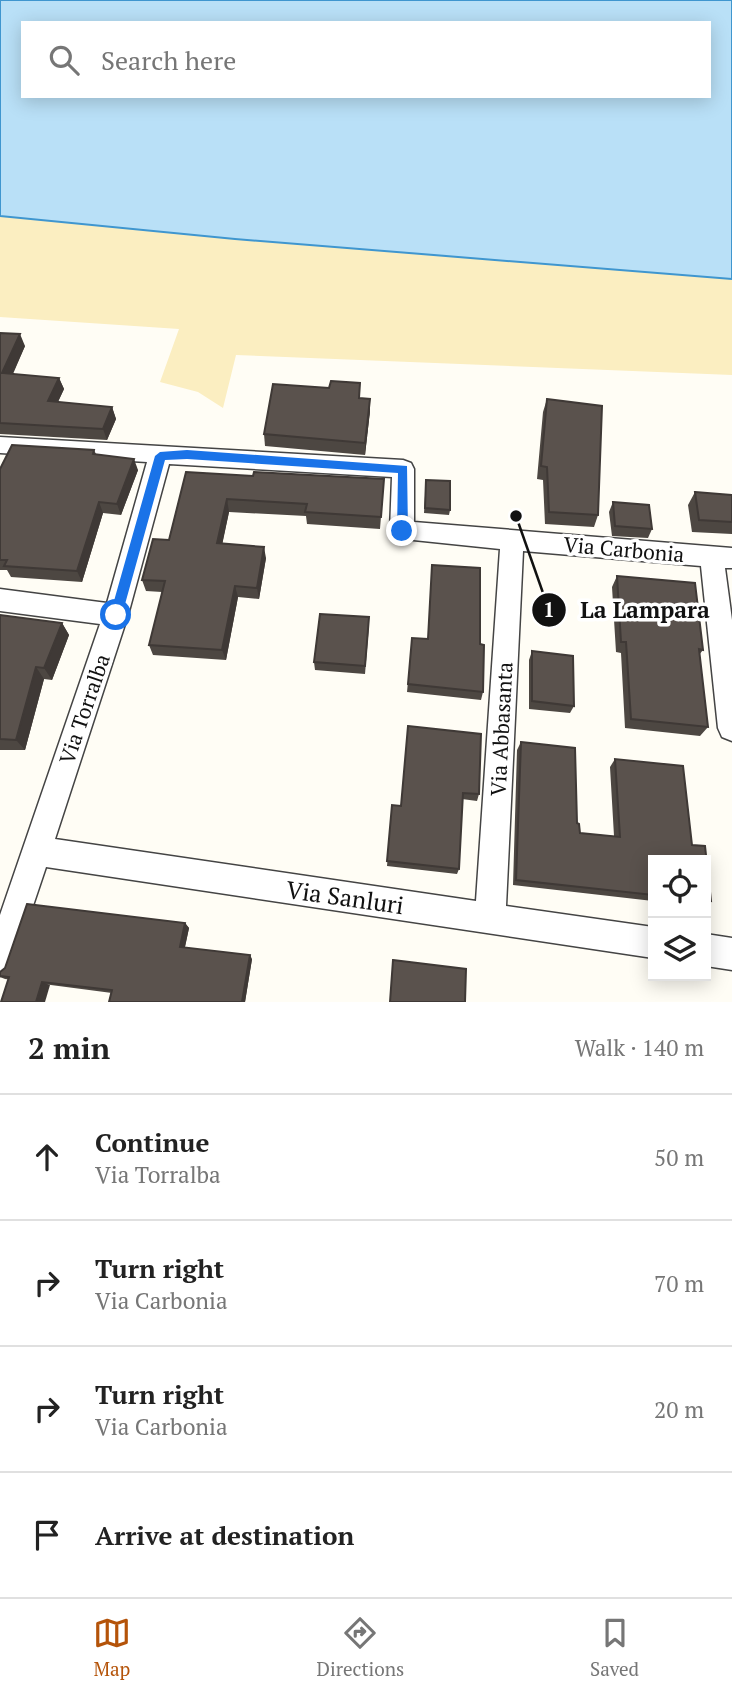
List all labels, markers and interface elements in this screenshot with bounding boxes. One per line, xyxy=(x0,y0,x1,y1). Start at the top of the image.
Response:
search box xyxy=(21,21,711,98)
icon: search xyxy=(45,41,83,79)
text: Search here xyxy=(101,43,236,77)
route end xyxy=(386,515,417,546)
street label: Via Carbonia xyxy=(562,530,686,568)
callout: La Lampara xyxy=(531,588,724,632)
text: La Lampara xyxy=(580,594,710,625)
text: 1 xyxy=(543,595,555,623)
route start xyxy=(100,599,131,630)
street label: Via Torralba xyxy=(52,650,116,768)
street label: Via Abbasanta xyxy=(484,661,519,797)
map controls xyxy=(648,855,711,981)
button: locate xyxy=(648,855,711,918)
street label: Via Sanluri xyxy=(284,873,406,921)
button: layers xyxy=(648,918,711,981)
text: 2 min xyxy=(28,1028,110,1068)
text: Walk · 140 m xyxy=(575,1032,704,1063)
text: Continue xyxy=(95,1125,209,1159)
icon: ahead xyxy=(28,1138,66,1176)
text: 50 m xyxy=(654,1142,704,1173)
text: Via Torralba xyxy=(95,1159,221,1190)
text: Turn right xyxy=(95,1251,224,1285)
icon: right xyxy=(28,1264,66,1302)
text: 70 m xyxy=(654,1268,704,1299)
text: Via Carbonia xyxy=(95,1285,228,1316)
text: Turn right xyxy=(95,1377,224,1411)
icon: right xyxy=(28,1390,66,1428)
text: 20 m xyxy=(654,1394,704,1425)
text: Via Carbonia xyxy=(95,1411,228,1442)
icon: arrive xyxy=(28,1516,66,1554)
text: Arrive at destination xyxy=(95,1518,354,1552)
tab: Map xyxy=(93,1614,131,1681)
tab: Directions xyxy=(317,1614,404,1681)
tab: Saved xyxy=(590,1614,639,1681)

